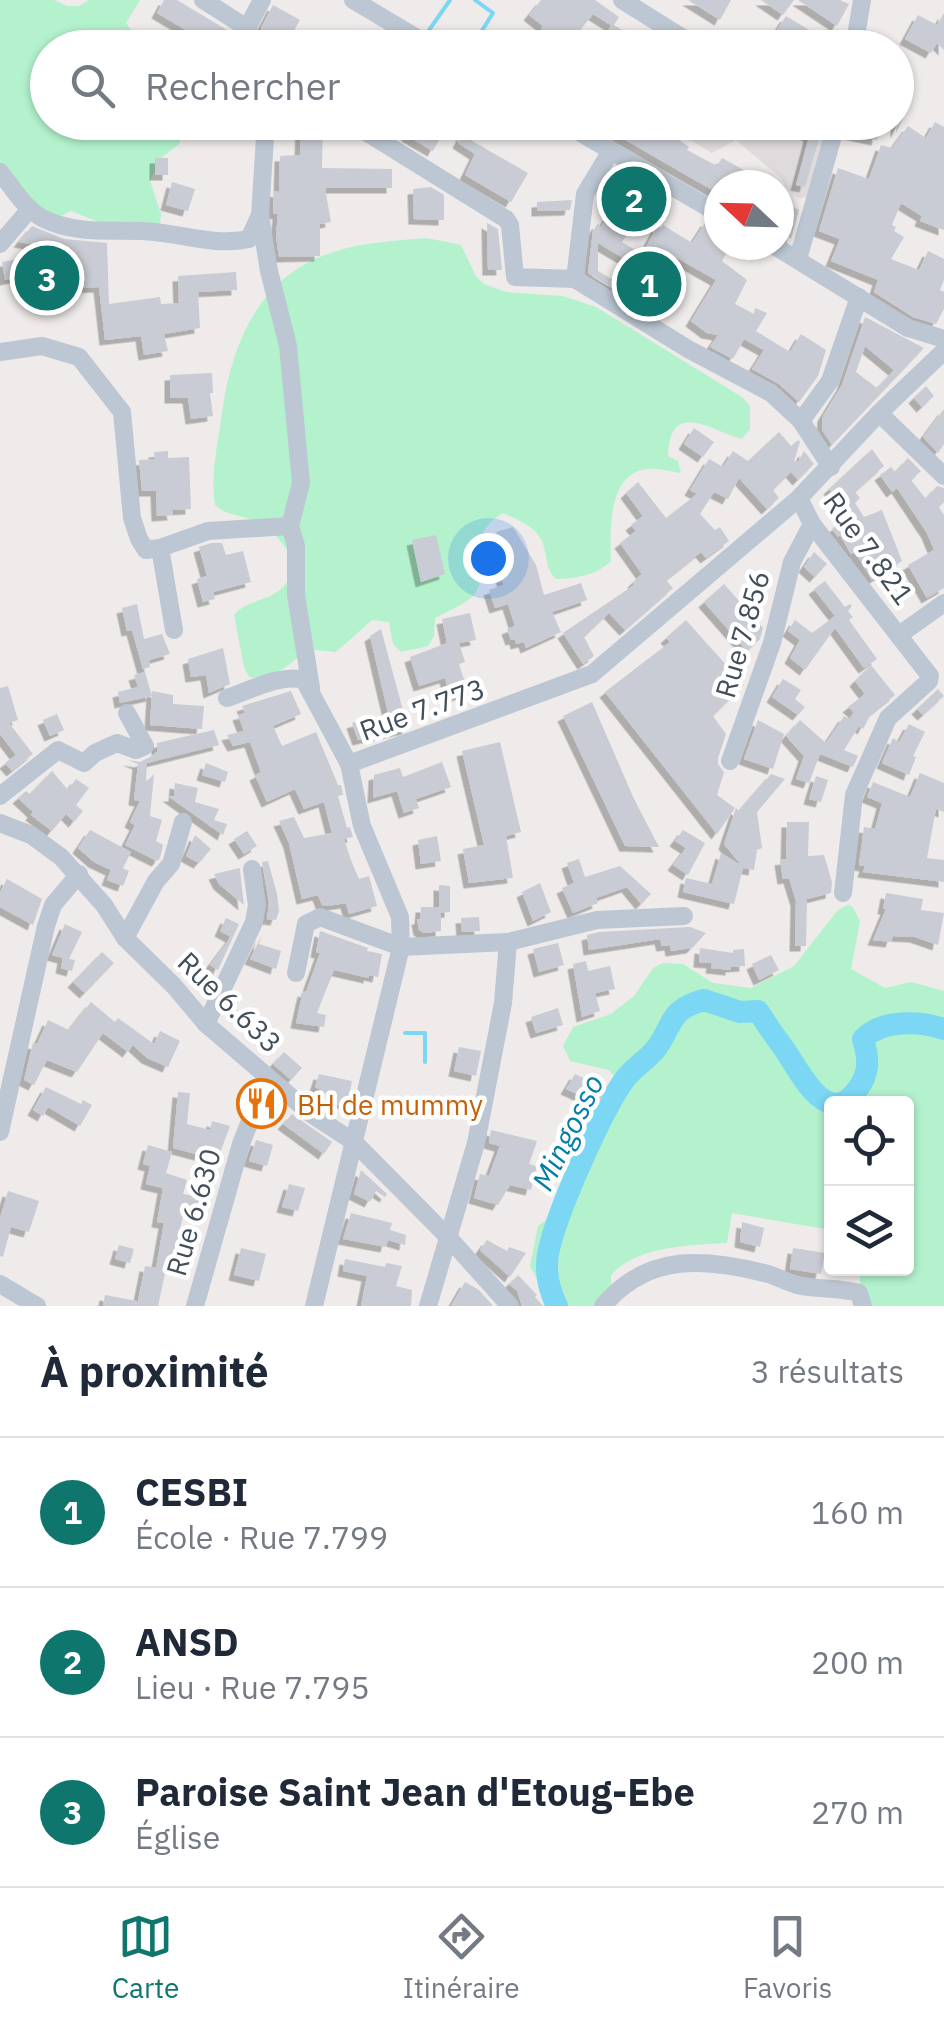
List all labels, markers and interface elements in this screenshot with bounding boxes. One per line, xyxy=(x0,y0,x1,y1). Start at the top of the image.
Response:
search box xyxy=(30,30,914,140)
icon: search xyxy=(65,58,120,113)
text: Rechercher xyxy=(145,61,340,110)
pin: 2 xyxy=(602,162,666,236)
north arrow xyxy=(704,170,794,260)
pin: 3 xyxy=(15,240,80,316)
pin: 1 xyxy=(616,246,682,322)
street label: Rue 7.821 xyxy=(816,484,922,612)
your location xyxy=(463,533,514,584)
street label: Rue 7.856 xyxy=(706,566,778,702)
street label: Rue 7.773 xyxy=(354,669,490,749)
street label: Rue 6.633 xyxy=(170,943,290,1061)
water label: Mingosso xyxy=(522,1067,612,1197)
restaurant icon: BH de mummy xyxy=(236,1078,288,1130)
place label: BH de mummy xyxy=(297,1086,483,1123)
map controls xyxy=(824,1096,914,1276)
button: locate xyxy=(824,1096,914,1186)
street label: Rue 6.630 xyxy=(157,1144,229,1280)
button: layers xyxy=(824,1186,914,1276)
text: À proximité xyxy=(40,1344,269,1399)
text: 3 résultats xyxy=(751,1350,904,1392)
text: CESBI xyxy=(135,1467,248,1516)
text: 1 xyxy=(63,1491,82,1533)
text: 160 m xyxy=(811,1491,904,1533)
text: École · Rue 7.799 xyxy=(135,1516,388,1558)
text: ANSD xyxy=(135,1617,239,1666)
text: 2 xyxy=(63,1641,82,1683)
text: 200 m xyxy=(811,1641,904,1683)
text: Lieu · Rue 7.795 xyxy=(135,1666,370,1708)
text: Paroise Saint Jean d'Etoug-Ebe xyxy=(135,1767,695,1816)
text: 3 xyxy=(63,1791,82,1833)
text: 270 m xyxy=(811,1791,904,1833)
text: Église xyxy=(135,1816,220,1858)
tab: Carte xyxy=(112,1909,179,2006)
tab: Itinéraire xyxy=(403,1909,520,2006)
tab: Favoris xyxy=(743,1909,832,2006)

